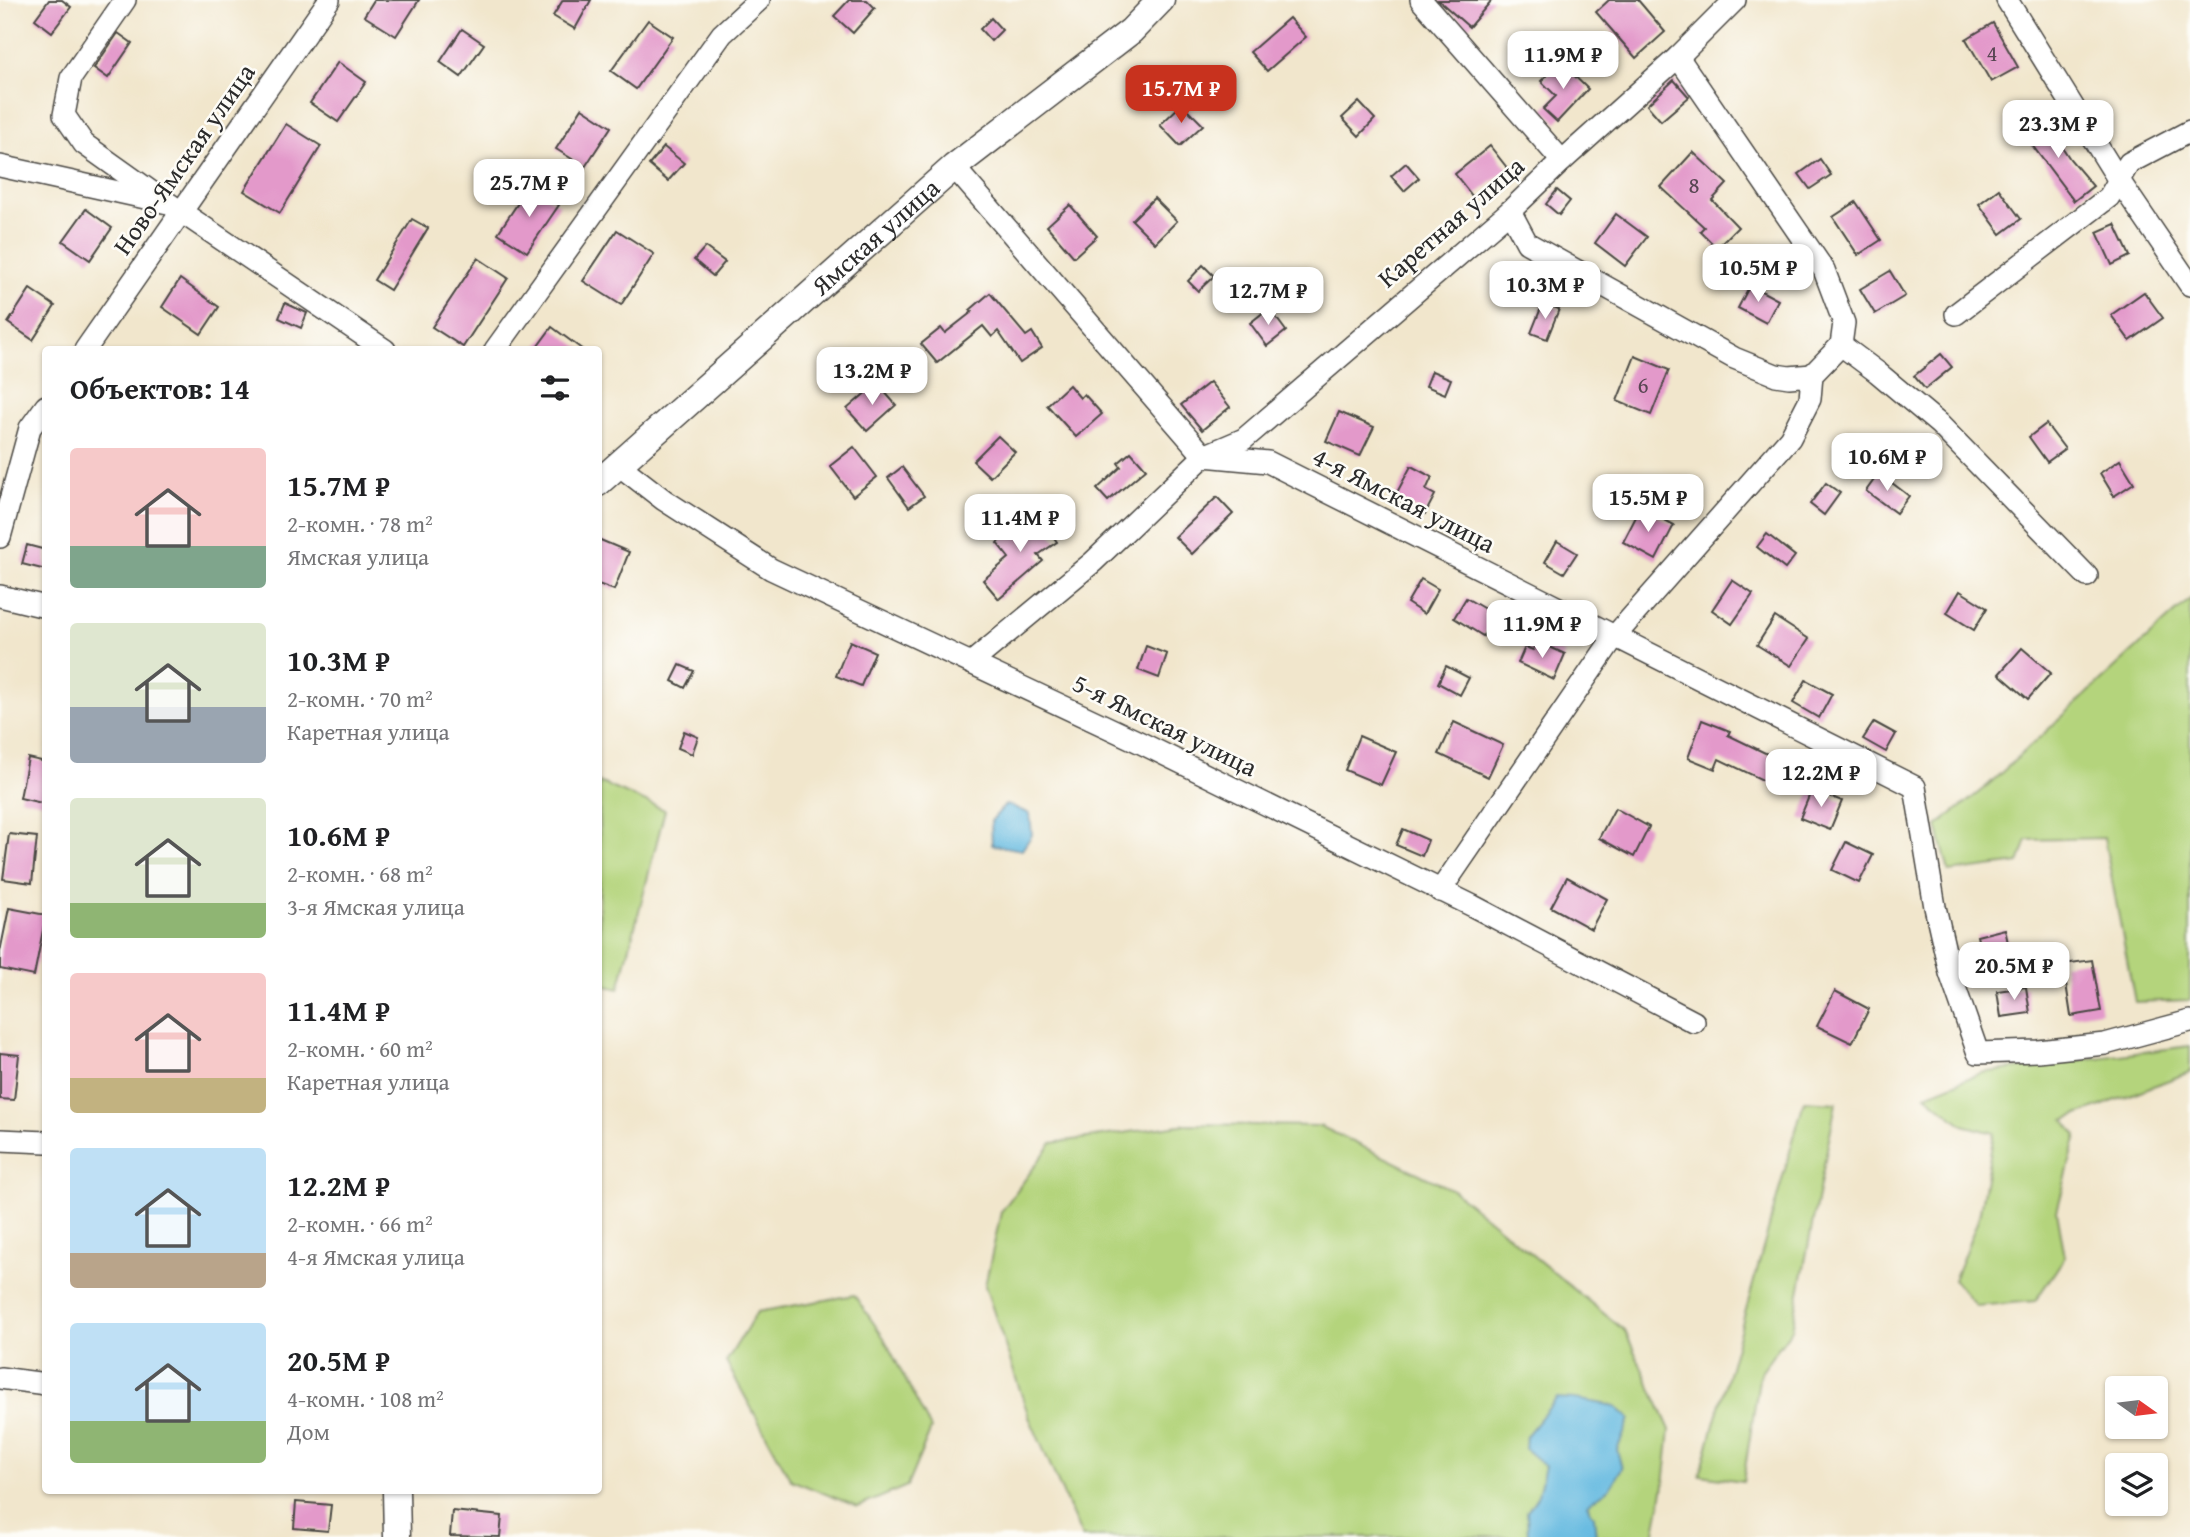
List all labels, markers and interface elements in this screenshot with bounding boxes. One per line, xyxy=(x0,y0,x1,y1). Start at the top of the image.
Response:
pin: 11.9M ₽ xyxy=(1498,32,1628,91)
house number: 4 xyxy=(1986,36,1998,69)
text: 11.9M ₽ xyxy=(1523,37,1603,70)
street label: Ново-Ямская улица xyxy=(103,55,265,262)
pin: 15.7M ₽ xyxy=(1116,66,1246,125)
text: 15.7M ₽ xyxy=(1141,71,1221,104)
pin: 23.3M ₽ xyxy=(1993,100,2123,160)
text: 23.3M ₽ xyxy=(2018,106,2098,139)
street label: Каретная улица xyxy=(1369,146,1533,297)
pin: 25.7M ₽ xyxy=(464,160,594,219)
text: 25.7M ₽ xyxy=(489,165,569,198)
street label: Ямская улица xyxy=(801,168,949,305)
house number: 8 xyxy=(1688,168,1700,201)
pin: 10.5M ₽ xyxy=(1693,244,1823,304)
text: 10.5M ₽ xyxy=(1718,250,1798,283)
pin: 10.3M ₽ xyxy=(1480,262,1610,321)
text: 10.3M ₽ xyxy=(1505,267,1585,300)
pin: 12.7M ₽ xyxy=(1203,268,1333,327)
text: 12.7M ₽ xyxy=(1228,273,1308,306)
pin: 13.2M ₽ xyxy=(807,348,937,407)
text: 13.2M ₽ xyxy=(832,353,912,386)
text: Объектов: 14 xyxy=(70,366,250,410)
house number: 6 xyxy=(1637,368,1649,401)
icon: filters xyxy=(536,369,574,407)
pin: 10.6M ₽ xyxy=(1822,434,1952,493)
street label: 4-я Ямская улица xyxy=(1306,437,1503,563)
text: 10.6M ₽ xyxy=(1847,439,1927,472)
text: 15.7M ₽ xyxy=(287,463,390,507)
pin: 15.5M ₽ xyxy=(1583,475,1713,534)
icon: home xyxy=(126,476,210,560)
text: 15.5M ₽ xyxy=(1608,480,1688,513)
pin: 11.4M ₽ xyxy=(955,494,1085,554)
text: 11.4M ₽ xyxy=(980,500,1060,533)
text: 2-комн. · 78 m² xyxy=(287,507,433,540)
text: Ямская улица xyxy=(287,540,429,573)
pin: 11.9M ₽ xyxy=(1477,600,1607,660)
text: 11.9M ₽ xyxy=(1502,606,1582,639)
text: 10.3M ₽ xyxy=(287,638,390,682)
icon: home xyxy=(126,651,210,735)
street label: 5-я Ямская улица xyxy=(1066,663,1265,786)
text: 2-комн. · 70 m² xyxy=(287,682,433,715)
text: Каретная улица xyxy=(287,715,449,748)
pin: 12.2M ₽ xyxy=(1756,750,1886,809)
text: 12.2M ₽ xyxy=(1781,755,1861,788)
text: 10.6M ₽ xyxy=(287,813,390,857)
icon: home xyxy=(126,826,210,910)
text: 2-комн. · 68 m² xyxy=(287,857,433,890)
text: 3-я Ямская улица xyxy=(287,890,465,923)
pin: 20.5M ₽ xyxy=(1949,942,2079,1002)
text: 20.5M ₽ xyxy=(1974,948,2054,981)
text: 11.4M ₽ xyxy=(287,988,390,1032)
icon: home xyxy=(126,1001,210,1085)
text: 2-комн. · 60 m² xyxy=(287,1032,433,1065)
text: Каретная улица xyxy=(287,1065,449,1098)
text: 12.2M ₽ xyxy=(287,1163,390,1207)
icon: home xyxy=(126,1176,210,1260)
text: 2-комн. · 66 m² xyxy=(287,1207,433,1240)
text: 4-я Ямская улица xyxy=(287,1240,465,1273)
text: 20.5M ₽ xyxy=(287,1338,390,1382)
icon: home xyxy=(126,1351,210,1435)
north arrow xyxy=(2105,1376,2168,1438)
map controls xyxy=(2105,1376,2168,1516)
text: 4-комн. · 108 m² xyxy=(287,1382,444,1415)
text: Дом xyxy=(287,1415,330,1448)
button: layers xyxy=(2105,1453,2168,1516)

